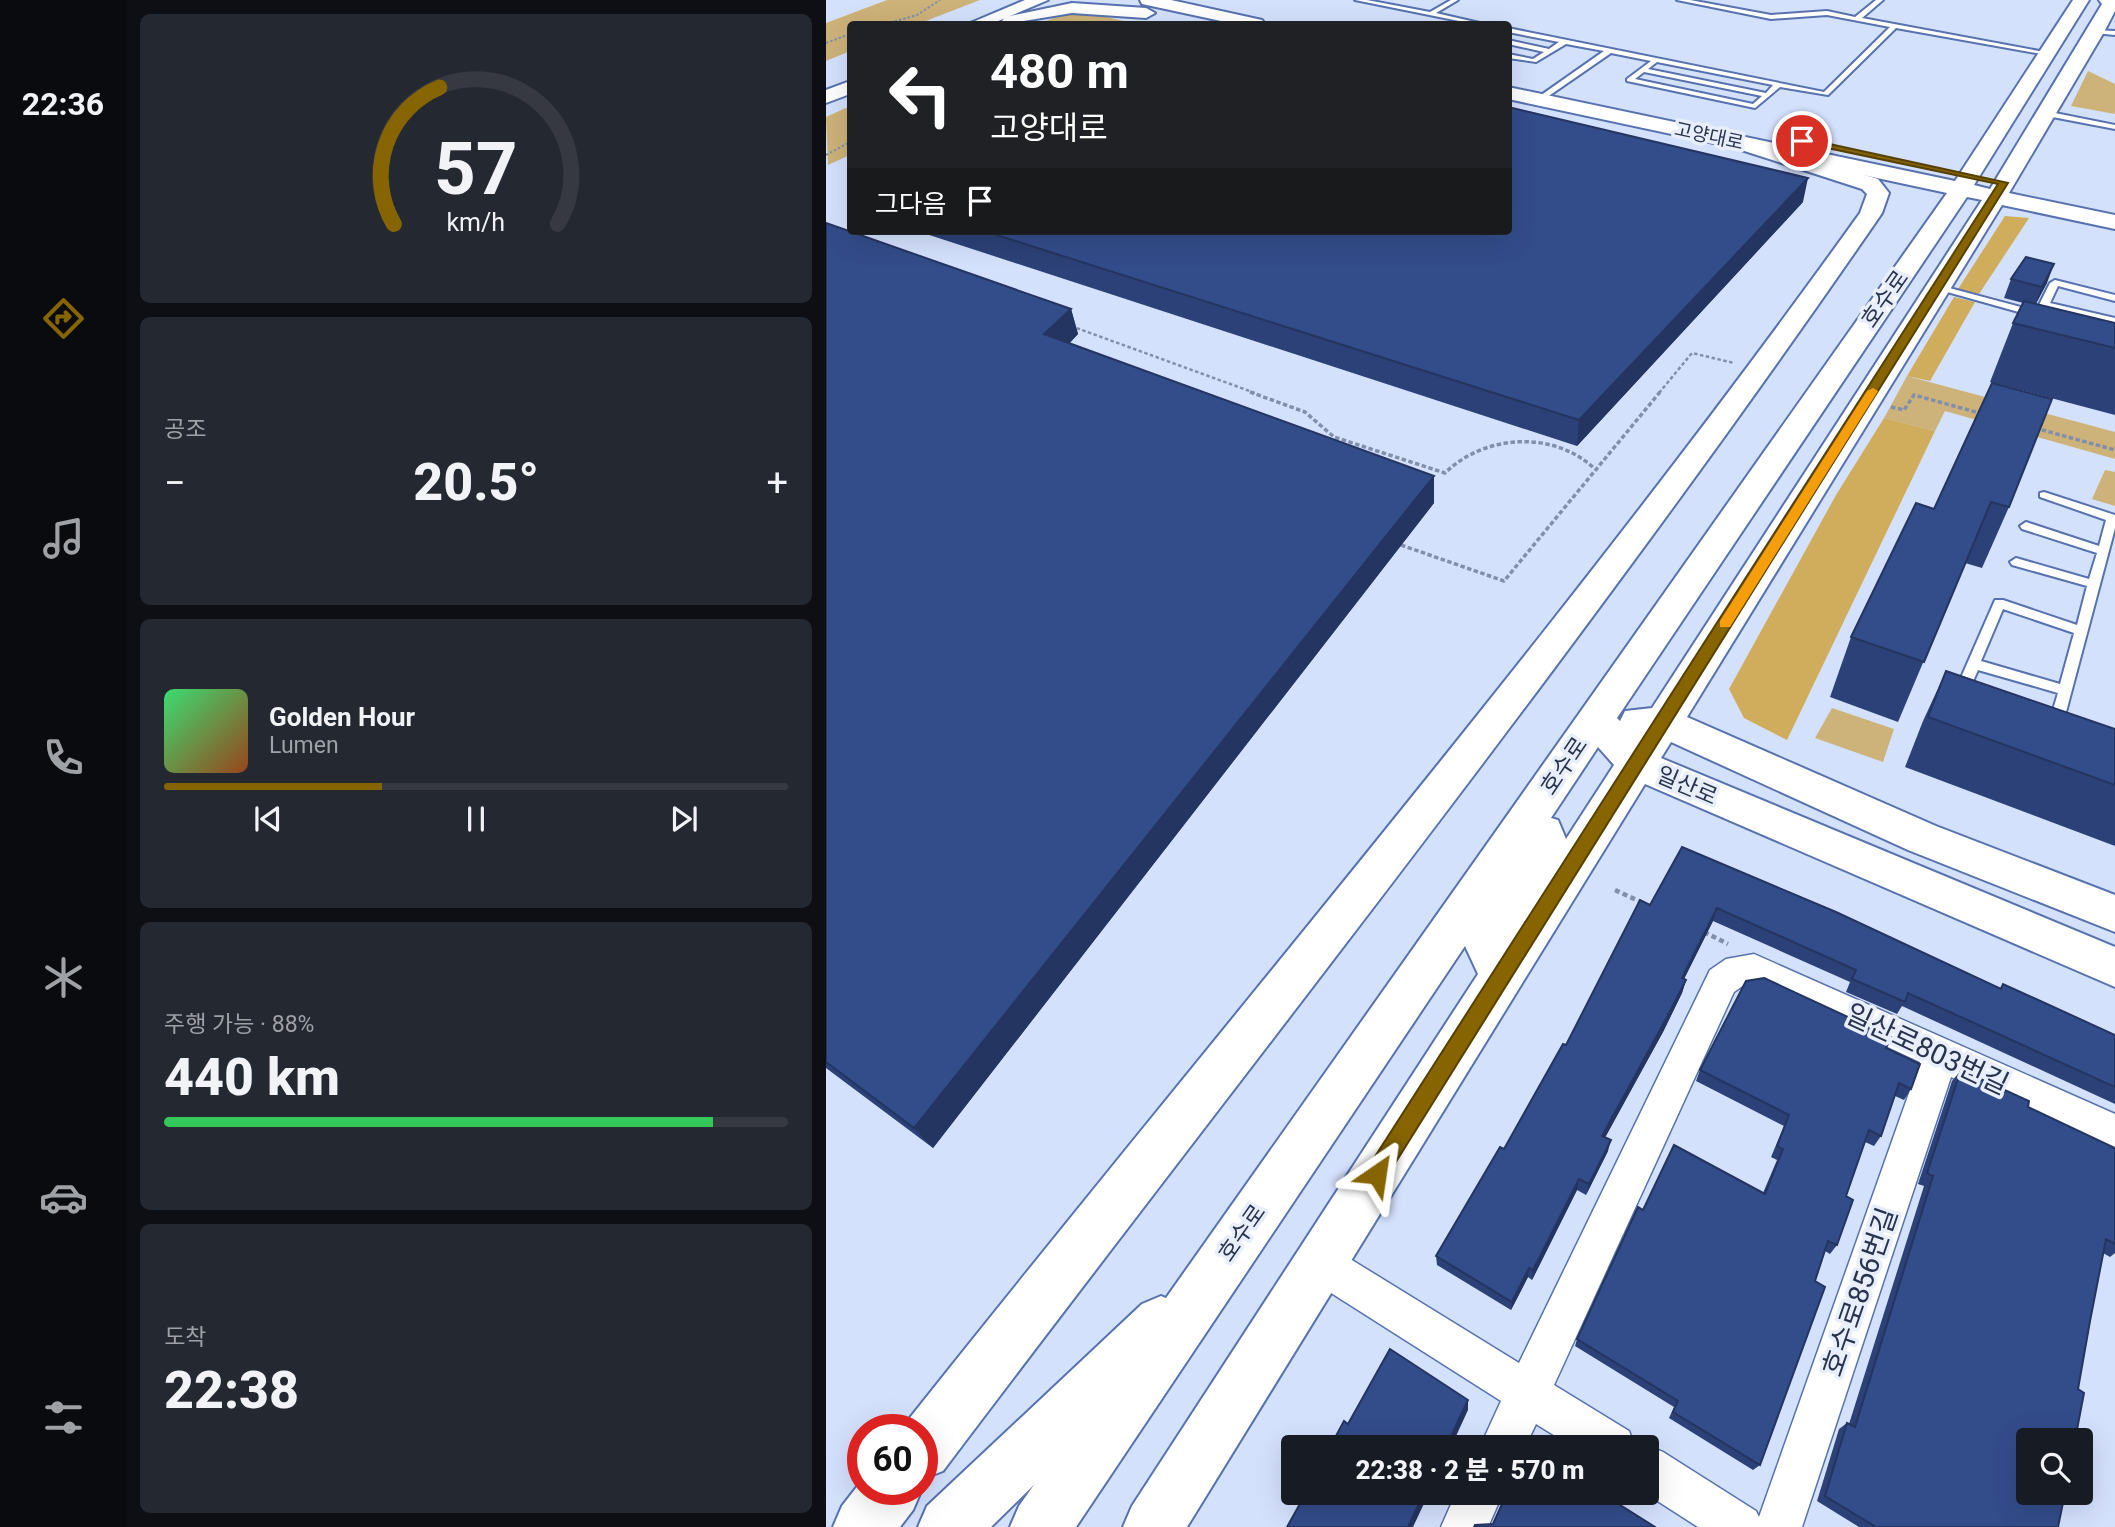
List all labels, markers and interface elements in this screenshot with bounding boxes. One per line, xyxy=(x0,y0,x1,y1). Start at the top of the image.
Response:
text: 480 m xyxy=(990,43,1129,100)
icon: left xyxy=(875,49,966,140)
text: 22:36 xyxy=(22,85,104,123)
text: 고양대로 xyxy=(990,109,1108,147)
pin xyxy=(1772,111,1832,171)
street label: 고양대로 xyxy=(1672,117,1746,155)
icon: arrive xyxy=(1783,122,1821,160)
text: 57 xyxy=(434,127,518,213)
icon: arrive xyxy=(961,182,999,220)
text: 그다음 xyxy=(875,189,947,219)
text: km/h xyxy=(447,208,505,237)
street label: 호수로 xyxy=(1856,265,1914,333)
icon: directions xyxy=(39,294,88,343)
text: 공조 xyxy=(164,416,206,443)
text: 20.5° xyxy=(413,452,539,513)
text: − xyxy=(164,461,186,505)
text: + xyxy=(766,461,788,505)
icon: music xyxy=(39,514,88,563)
text: Golden Hour xyxy=(269,702,415,732)
text: Lumen xyxy=(269,732,339,759)
street label: 호수로 xyxy=(1535,732,1593,800)
icon: phone xyxy=(39,733,88,782)
street label: 일산로 xyxy=(1653,761,1721,811)
icon: previous xyxy=(249,800,287,838)
icon: pause xyxy=(457,800,495,838)
icon: next xyxy=(665,800,703,838)
icon: climate xyxy=(39,953,88,1002)
street label: 일산로803번길 xyxy=(1840,997,2014,1101)
text: 주행 가능 · 88% xyxy=(164,1011,314,1038)
text: 440 km xyxy=(164,1047,340,1108)
position arrow xyxy=(1340,1137,1414,1211)
icon: car xyxy=(39,1173,88,1222)
street label: 호수로 xyxy=(1213,1199,1271,1267)
street label: 호수로856번길 xyxy=(1816,1203,1904,1381)
text: 도착 xyxy=(164,1324,206,1351)
text: 22:38 xyxy=(164,1360,299,1421)
icon: filters xyxy=(39,1393,88,1442)
speed limit sign: 60 xyxy=(847,1414,938,1505)
map controls xyxy=(2016,1428,2093,1505)
button: search xyxy=(2016,1428,2093,1505)
text: 22:38 · 2 분 · 570 m xyxy=(1356,1455,1584,1485)

